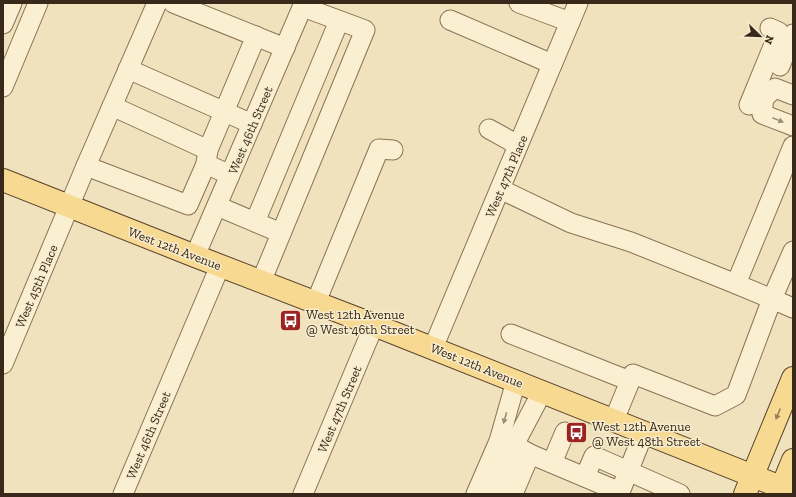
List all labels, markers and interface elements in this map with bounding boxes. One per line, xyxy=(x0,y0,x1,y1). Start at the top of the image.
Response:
north arrow xyxy=(740,16,780,56)
text: N xyxy=(761,33,776,47)
street label: West 46th Street xyxy=(225,84,276,176)
one-way arrow xyxy=(772,117,783,123)
street label: West 47th Place xyxy=(482,133,531,220)
street label: West 12th Avenue xyxy=(126,224,224,273)
street label: West 45th Place xyxy=(12,242,61,330)
place label: West 12th Avenue @ West 46th Street xyxy=(306,307,415,337)
bus stop icon: West 12th Avenue @ West 46th Street xyxy=(277,308,303,334)
street label: West 12th Avenue xyxy=(428,340,525,391)
street label: West 47th Street xyxy=(314,363,365,455)
street label: West 46th Street xyxy=(123,389,174,481)
one-way arrow xyxy=(775,408,781,420)
one-way arrow xyxy=(502,413,508,425)
place label: West 12th Avenue @ West 48th Street xyxy=(592,419,701,449)
bus stop icon: West 12th Avenue @ West 48th Street xyxy=(563,420,589,446)

